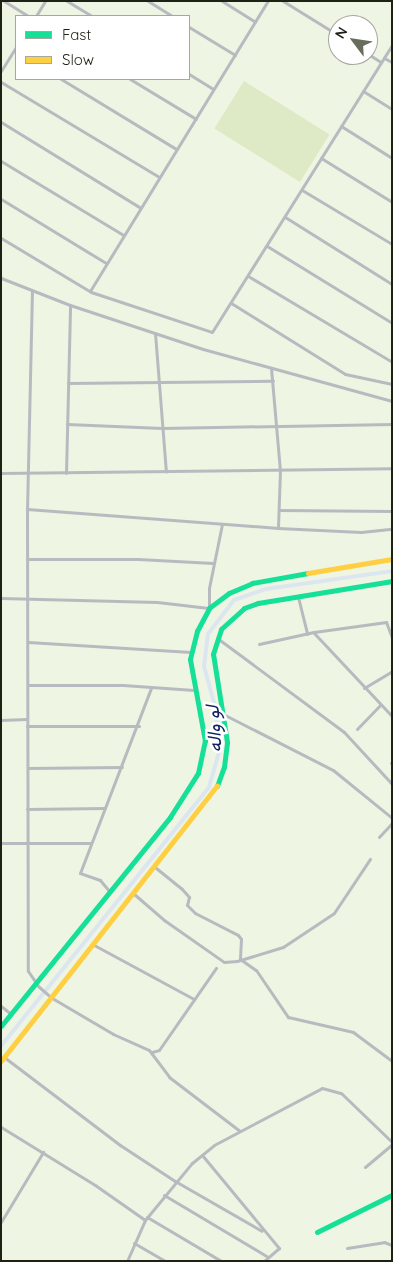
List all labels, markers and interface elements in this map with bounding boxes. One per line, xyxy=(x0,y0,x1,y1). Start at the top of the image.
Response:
legend xyxy=(15,15,190,80)
north arrow xyxy=(328,15,378,65)
text: N xyxy=(331,24,351,42)
text: Fast xyxy=(62,25,91,44)
text: Slow xyxy=(62,50,94,69)
water label: لو واله xyxy=(201,705,227,753)

